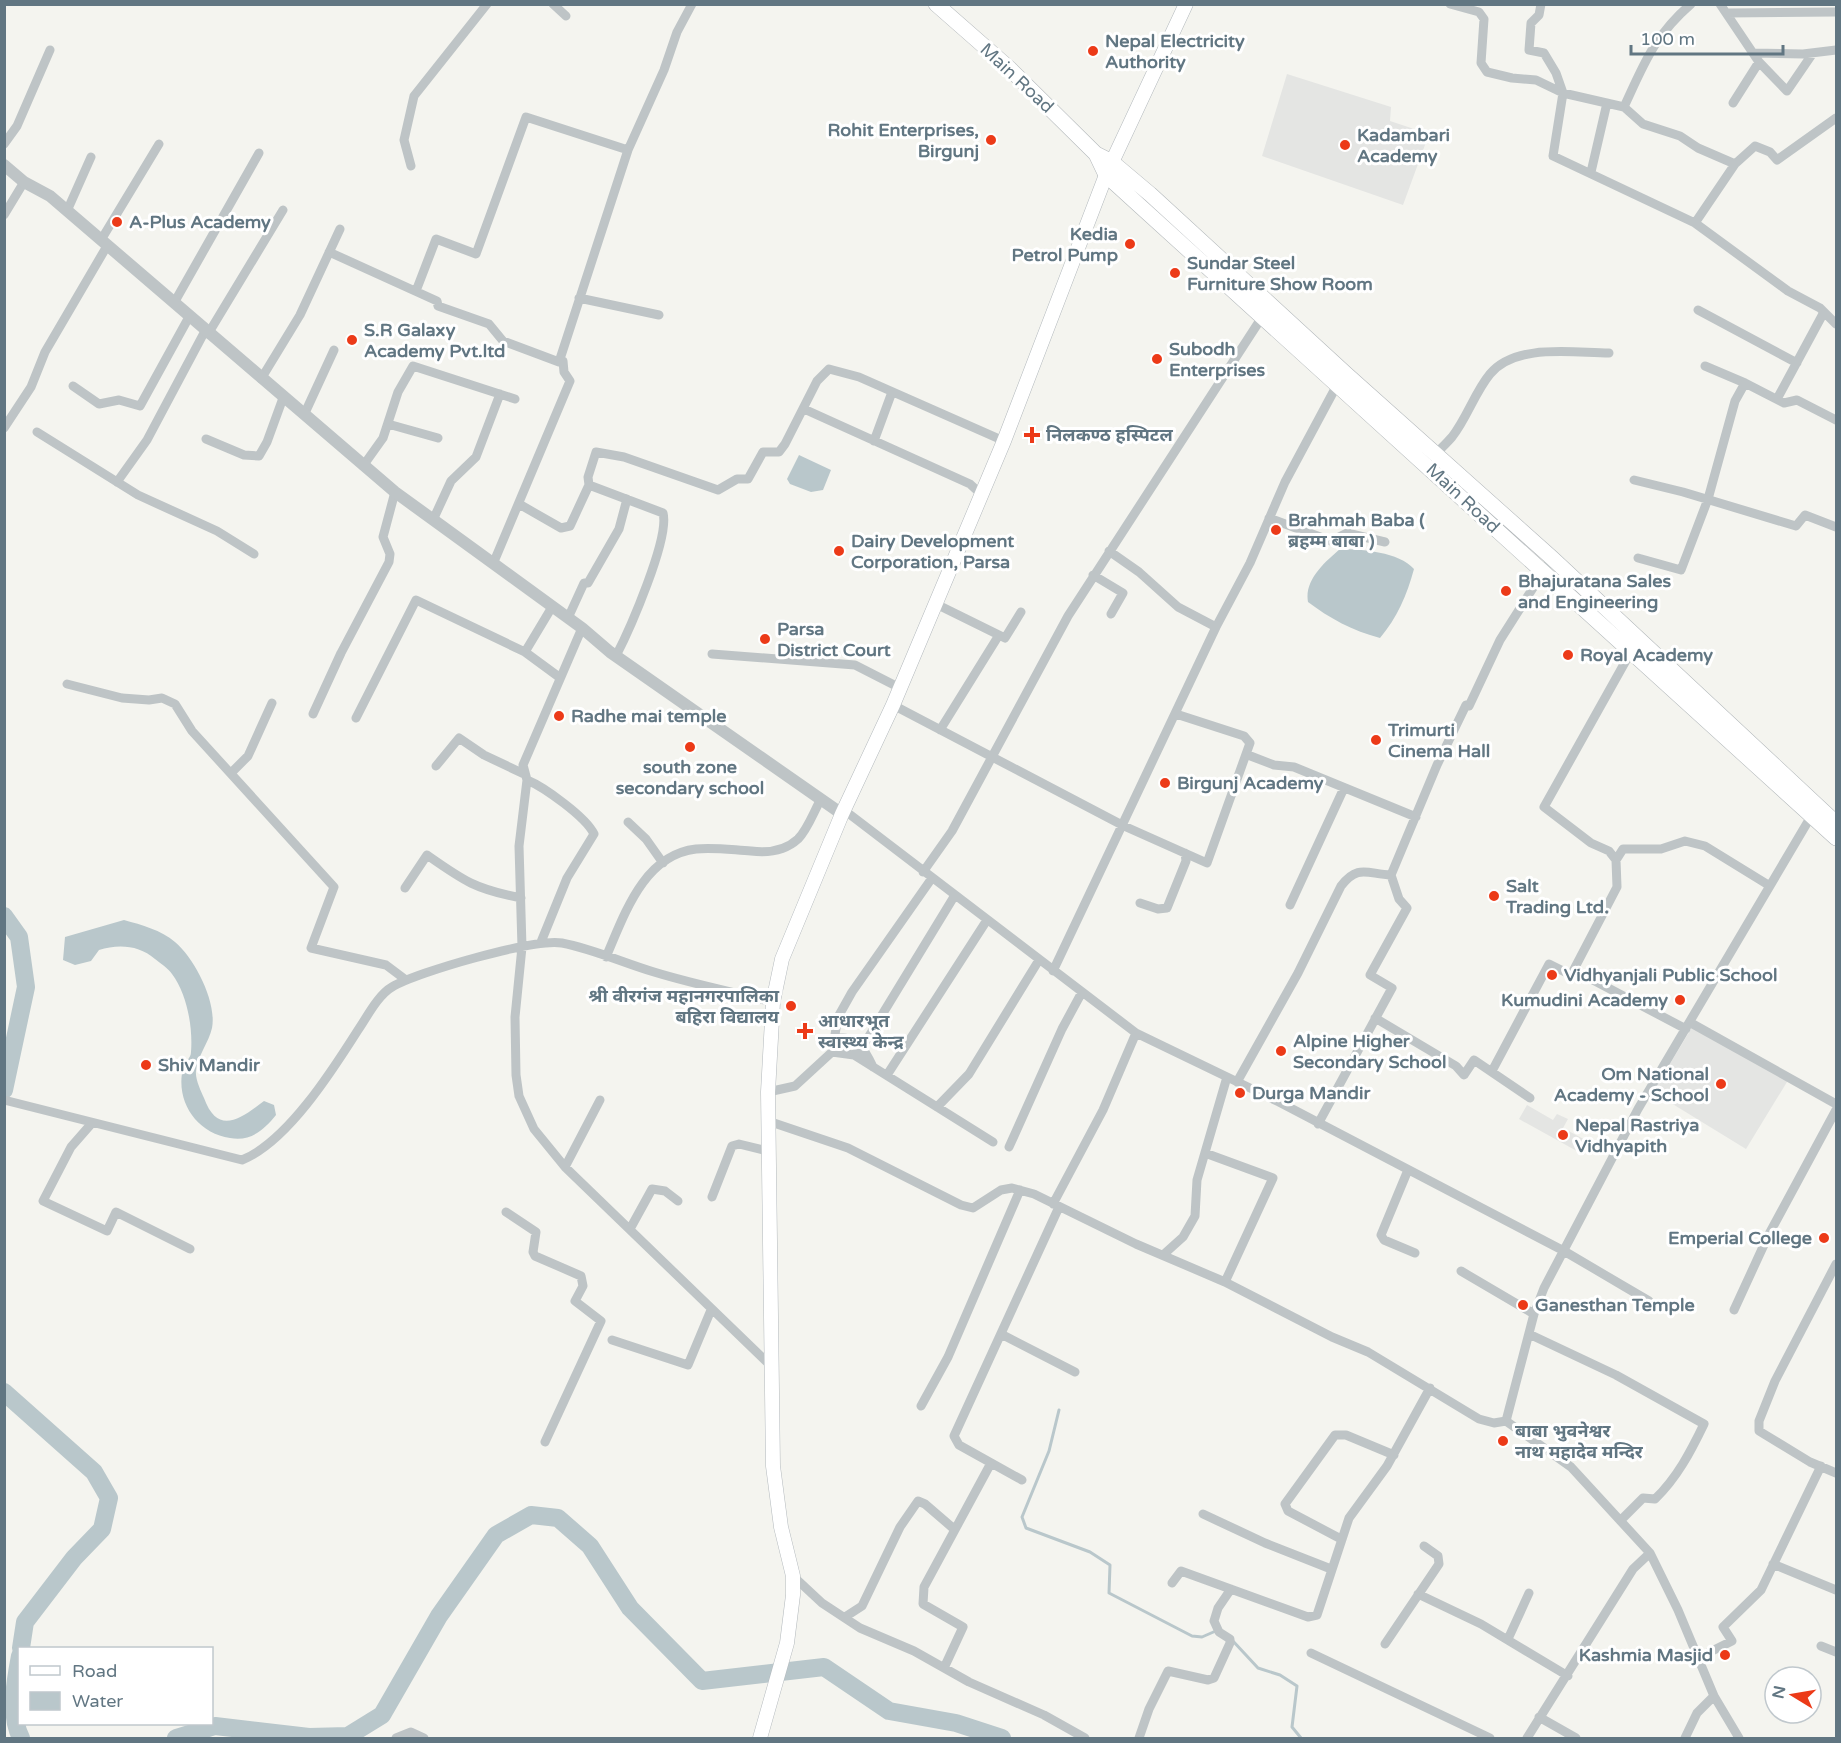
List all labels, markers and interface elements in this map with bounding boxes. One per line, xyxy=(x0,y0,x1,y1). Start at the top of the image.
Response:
scale bar xyxy=(1631,18,1782,56)
text: 100 m xyxy=(1640,28,1695,50)
place label: Nepal Electricity Authority xyxy=(1105,30,1245,73)
street label: Main Road xyxy=(976,38,1058,118)
marker: Nepal Electricity Authority xyxy=(1086,44,1100,58)
place label: Rohit Enterprises, Birgunj xyxy=(827,119,979,162)
place label: Kadambari Academy xyxy=(1357,124,1450,167)
marker: Rohit Enterprises, Birgunj xyxy=(984,133,998,147)
marker: Kadambari Academy xyxy=(1338,138,1352,152)
place label: A-Plus Academy xyxy=(129,211,271,233)
marker: A-Plus Academy xyxy=(110,215,124,229)
place label: Kedia Petrol Pump xyxy=(1012,223,1118,266)
marker: Kedia Petrol Pump xyxy=(1123,237,1137,251)
place label: Sundar Steel Furniture Show Room xyxy=(1187,252,1373,295)
marker: Sundar Steel Furniture Show Room xyxy=(1168,266,1182,280)
place label: S.R Galaxy Academy Pvt.ltd xyxy=(364,319,505,362)
marker: S.R Galaxy Academy Pvt.ltd xyxy=(345,333,359,347)
place label: Subodh Enterprises xyxy=(1169,338,1265,381)
marker: Subodh Enterprises xyxy=(1150,352,1164,366)
place label: निलकण्ठ हस्पिटल xyxy=(1046,424,1173,446)
marker: निलकण्ठ हस्पिटल xyxy=(1023,426,1041,444)
street label: Main Road xyxy=(1422,458,1504,538)
place label: Brahmah Baba ( ब्रहम्म बाबा ) xyxy=(1288,509,1425,552)
marker: Brahmah Baba ( ब्रहम्म बाबा ) xyxy=(1269,523,1283,537)
place label: Dairy Development Corporation, Parsa xyxy=(851,530,1014,573)
marker: Dairy Development Corporation, Parsa xyxy=(832,544,846,558)
place label: Bhajuratana Sales and Engineering xyxy=(1518,570,1671,613)
marker: Bhajuratana Sales and Engineering xyxy=(1499,584,1513,598)
place label: Parsa District Court xyxy=(777,618,891,661)
marker: Parsa District Court xyxy=(758,632,772,646)
place label: Royal Academy xyxy=(1580,644,1713,666)
marker: Royal Academy xyxy=(1561,648,1575,662)
place label: Radhe mai temple xyxy=(571,705,726,727)
marker: Radhe mai temple xyxy=(552,709,566,723)
place label: Trimurti Cinema Hall xyxy=(1387,719,1490,762)
marker: Trimurti Cinema Hall xyxy=(1369,733,1383,747)
marker: south zone secondary school xyxy=(683,740,697,754)
place label: south zone secondary school xyxy=(616,756,764,799)
place label: Birgunj Academy xyxy=(1177,772,1324,794)
marker: Birgunj Academy xyxy=(1158,776,1172,790)
place label: Salt Trading Ltd. xyxy=(1505,875,1609,918)
marker: Salt Trading Ltd. xyxy=(1487,889,1501,903)
place label: Vidhyanjali Public School xyxy=(1564,964,1777,986)
marker: Vidhyanjali Public School xyxy=(1545,968,1559,982)
place label: श्री वीरगंज महानगरपालिका बहिरा विद्यालय xyxy=(588,985,780,1028)
place label: Kumudini Academy xyxy=(1501,989,1668,1011)
marker: Kumudini Academy xyxy=(1673,993,1687,1007)
marker: श्री वीरगंज महानगरपालिका बहिरा विद्यालय xyxy=(784,999,798,1013)
place label: आधारभूत स्वास्थ्य केन्द्र xyxy=(818,1010,904,1053)
marker: आधारभूत स्वास्थ्य केन्द्र xyxy=(796,1022,814,1040)
place label: Alpine Higher Secondary School xyxy=(1293,1030,1446,1073)
marker: Alpine Higher Secondary School xyxy=(1274,1044,1288,1058)
place label: Shiv Mandir xyxy=(158,1054,261,1076)
marker: Shiv Mandir xyxy=(139,1058,153,1072)
place label: Om National Academy - School xyxy=(1554,1063,1709,1106)
marker: Om National Academy - School xyxy=(1714,1077,1728,1091)
place label: Durga Mandir xyxy=(1252,1082,1371,1104)
marker: Durga Mandir xyxy=(1233,1086,1247,1100)
place label: Nepal Rastriya Vidhyapith xyxy=(1575,1114,1699,1157)
marker: Nepal Rastriya Vidhyapith xyxy=(1556,1128,1570,1142)
place label: Emperial College xyxy=(1668,1227,1812,1249)
marker: Emperial College xyxy=(1817,1231,1831,1245)
place label: Ganesthan Temple xyxy=(1535,1294,1695,1316)
marker: Ganesthan Temple xyxy=(1516,1298,1530,1312)
place label: बाबा भुवनेश्वर नाथ महादेव मन्दिर xyxy=(1515,1420,1644,1463)
marker: बाबा भुवनेश्वर नाथ महादेव मन्दिर xyxy=(1496,1434,1510,1448)
place label: Kashmia Masjid xyxy=(1579,1644,1713,1666)
legend xyxy=(18,1647,213,1725)
marker: Kashmia Masjid xyxy=(1718,1648,1732,1662)
text: Road xyxy=(72,1660,117,1682)
north arrow xyxy=(1763,1665,1823,1725)
text: N xyxy=(1768,1684,1790,1701)
text: Water xyxy=(72,1690,123,1712)

